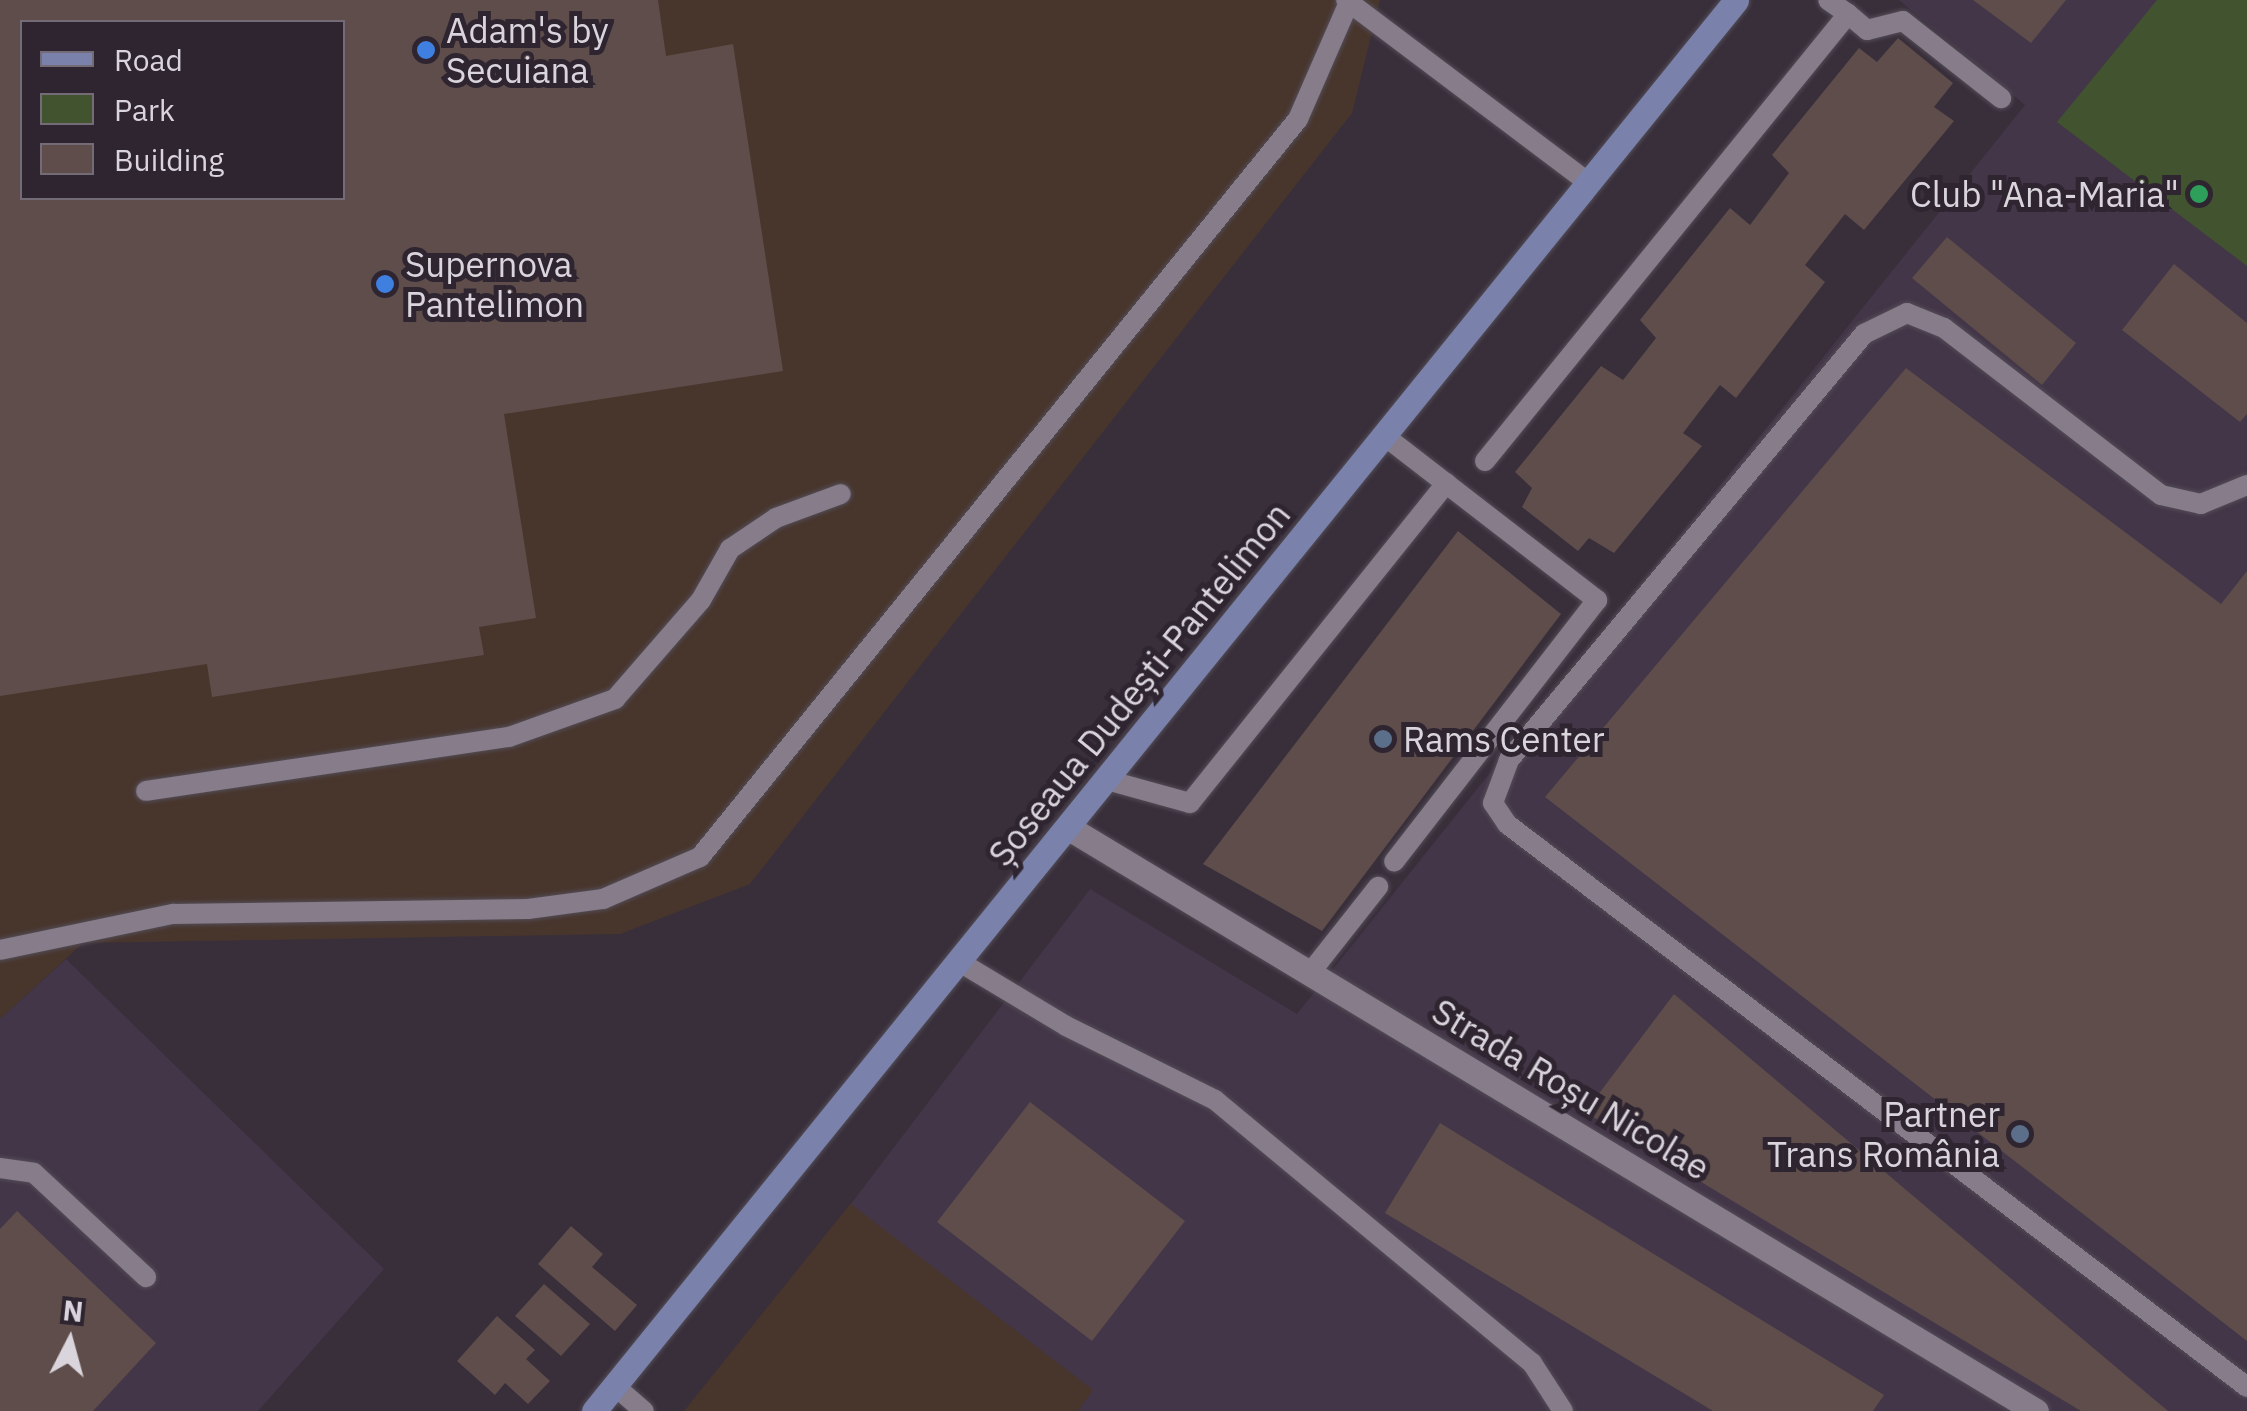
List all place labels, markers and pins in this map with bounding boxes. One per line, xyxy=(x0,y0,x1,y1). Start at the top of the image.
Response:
place label: Adam's by Secuiana xyxy=(446,9,609,91)
marker: Adam's by Secuiana xyxy=(415,39,437,61)
place label: Club "Ana-Maria" xyxy=(1910,173,2179,215)
marker: Club "Ana-Maria" xyxy=(2188,183,2210,205)
place label: Supernova Pantelimon xyxy=(405,243,584,325)
marker: Supernova Pantelimon xyxy=(374,273,396,295)
place label: Rams Center xyxy=(1403,718,1605,760)
marker: Rams Center xyxy=(1372,728,1394,750)
place label: Partner Trans România xyxy=(1767,1093,2000,1175)
marker: Partner Trans România xyxy=(2009,1123,2031,1145)

